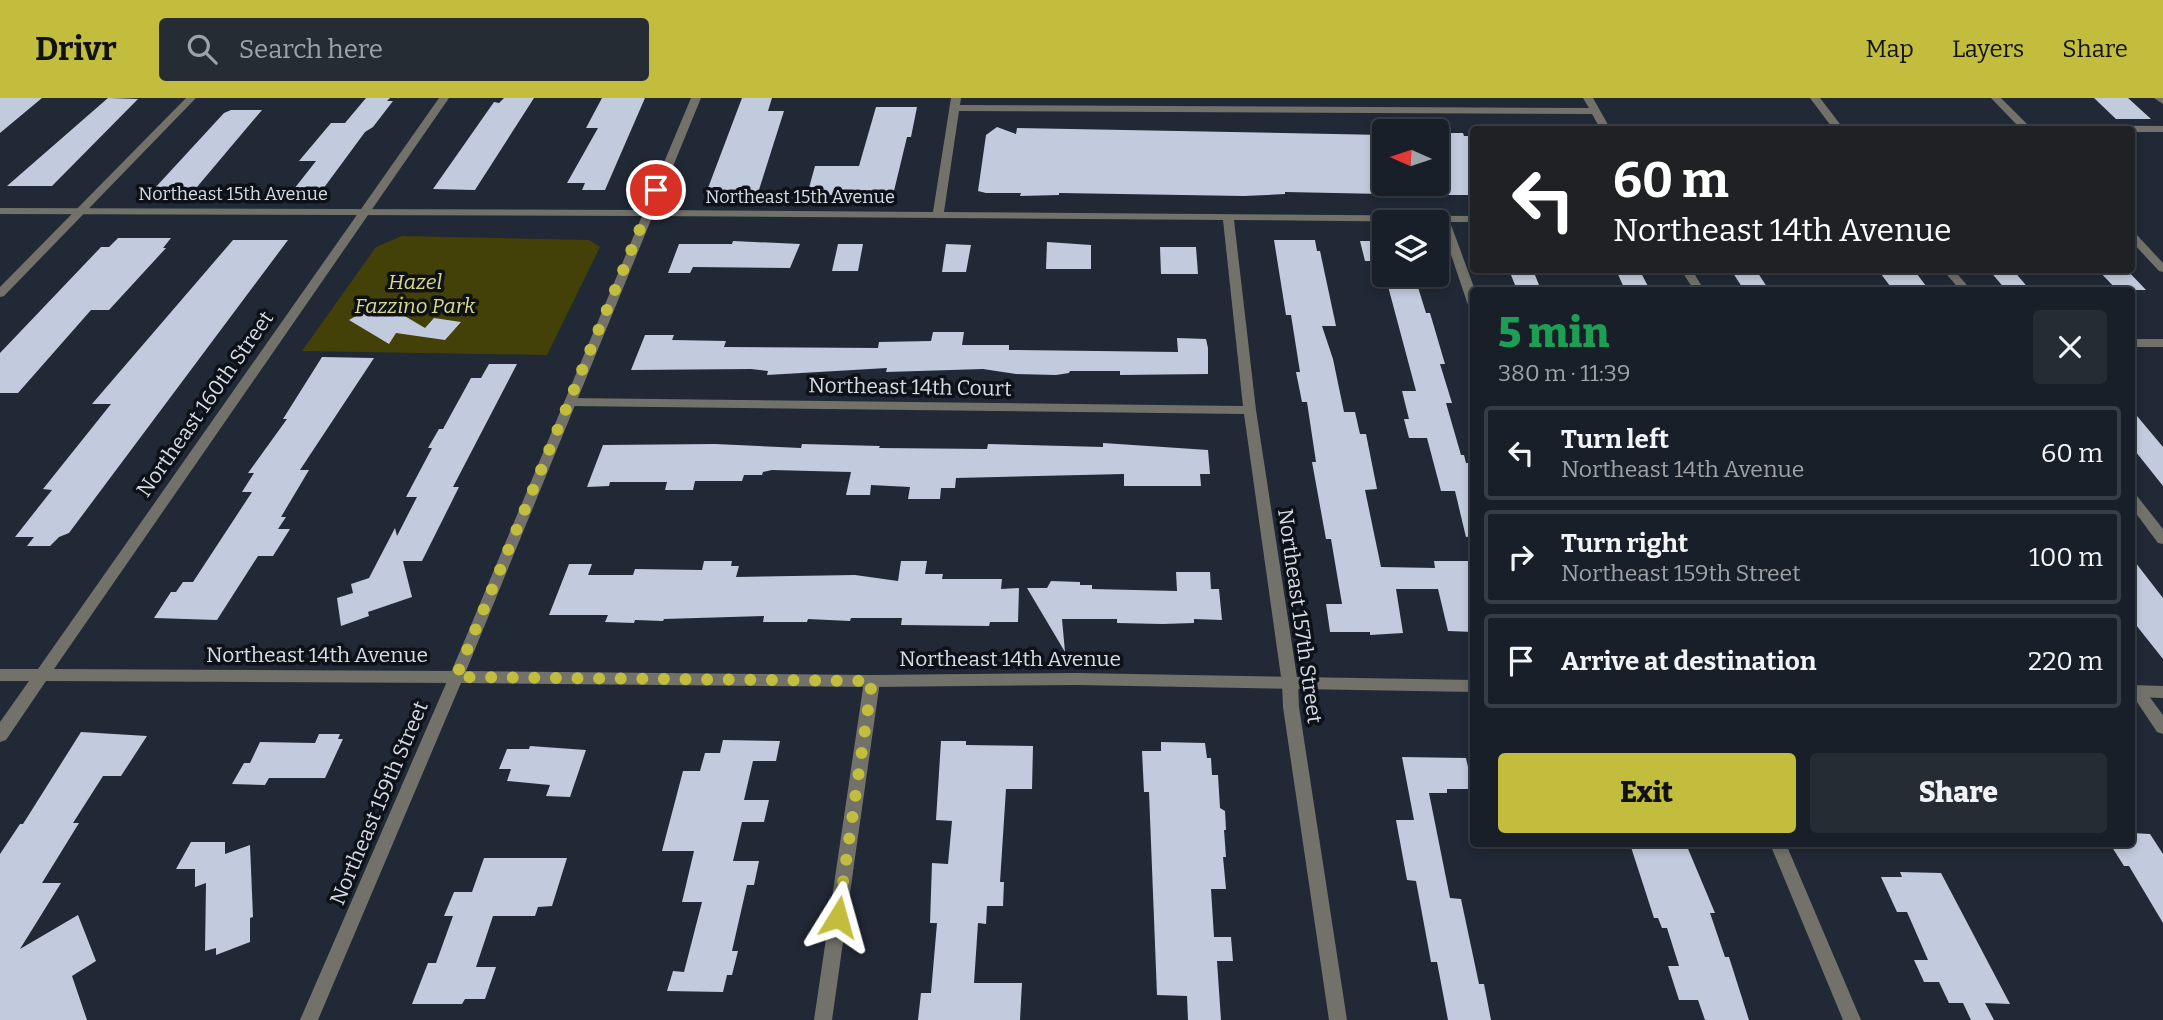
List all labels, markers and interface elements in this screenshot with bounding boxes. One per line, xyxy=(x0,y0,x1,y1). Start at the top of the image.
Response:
search box xyxy=(159,18,649,81)
text: Drivr xyxy=(35,29,117,69)
icon: search xyxy=(183,30,221,68)
text: Search here xyxy=(239,34,383,65)
text: Map xyxy=(1866,35,1914,63)
text: Layers xyxy=(1952,35,2024,63)
text: Share xyxy=(2062,35,2128,63)
north arrow xyxy=(1372,119,1449,196)
map controls xyxy=(1372,119,1449,287)
text: 60 m xyxy=(1613,151,1729,210)
icon: left xyxy=(1498,154,1589,245)
pin xyxy=(626,160,686,220)
icon: arrive xyxy=(637,171,675,209)
street label: Northeast 15th Avenue xyxy=(138,183,328,205)
street label: Northeast 15th Avenue xyxy=(705,186,895,208)
button: layers xyxy=(1372,210,1449,287)
text: Northeast 14th Avenue xyxy=(1613,211,1952,249)
park label: Hazel Fazzino Park xyxy=(355,269,476,319)
street label: Northeast 160th Street xyxy=(131,306,279,502)
text: 5 min xyxy=(1498,308,1609,358)
button: close xyxy=(2033,310,2107,384)
text: 380 m · 11:39 xyxy=(1498,359,1630,387)
street label: Northeast 14th Court xyxy=(808,372,1012,402)
text: Turn left xyxy=(1561,424,1669,455)
icon: left xyxy=(1502,434,1540,472)
text: 60 m xyxy=(2041,438,2103,469)
text: Northeast 14th Avenue xyxy=(1561,455,1804,483)
street label: Northeast 157th Street xyxy=(1272,507,1328,726)
text: Turn right xyxy=(1561,528,1688,559)
icon: right xyxy=(1502,538,1540,576)
text: 100 m xyxy=(2029,542,2103,573)
text: Northeast 159th Street xyxy=(1561,559,1801,587)
street label: Northeast 14th Avenue xyxy=(206,642,428,668)
icon: arrive xyxy=(1502,642,1540,680)
street label: Northeast 14th Avenue xyxy=(899,646,1121,672)
text: Arrive at destination xyxy=(1561,646,1816,677)
text: 220 m xyxy=(2028,646,2103,677)
street label: Northeast 159th Street xyxy=(324,697,434,909)
button: Exit xyxy=(1498,753,1796,833)
button: Share xyxy=(1810,753,2107,833)
position arrow xyxy=(801,880,875,954)

